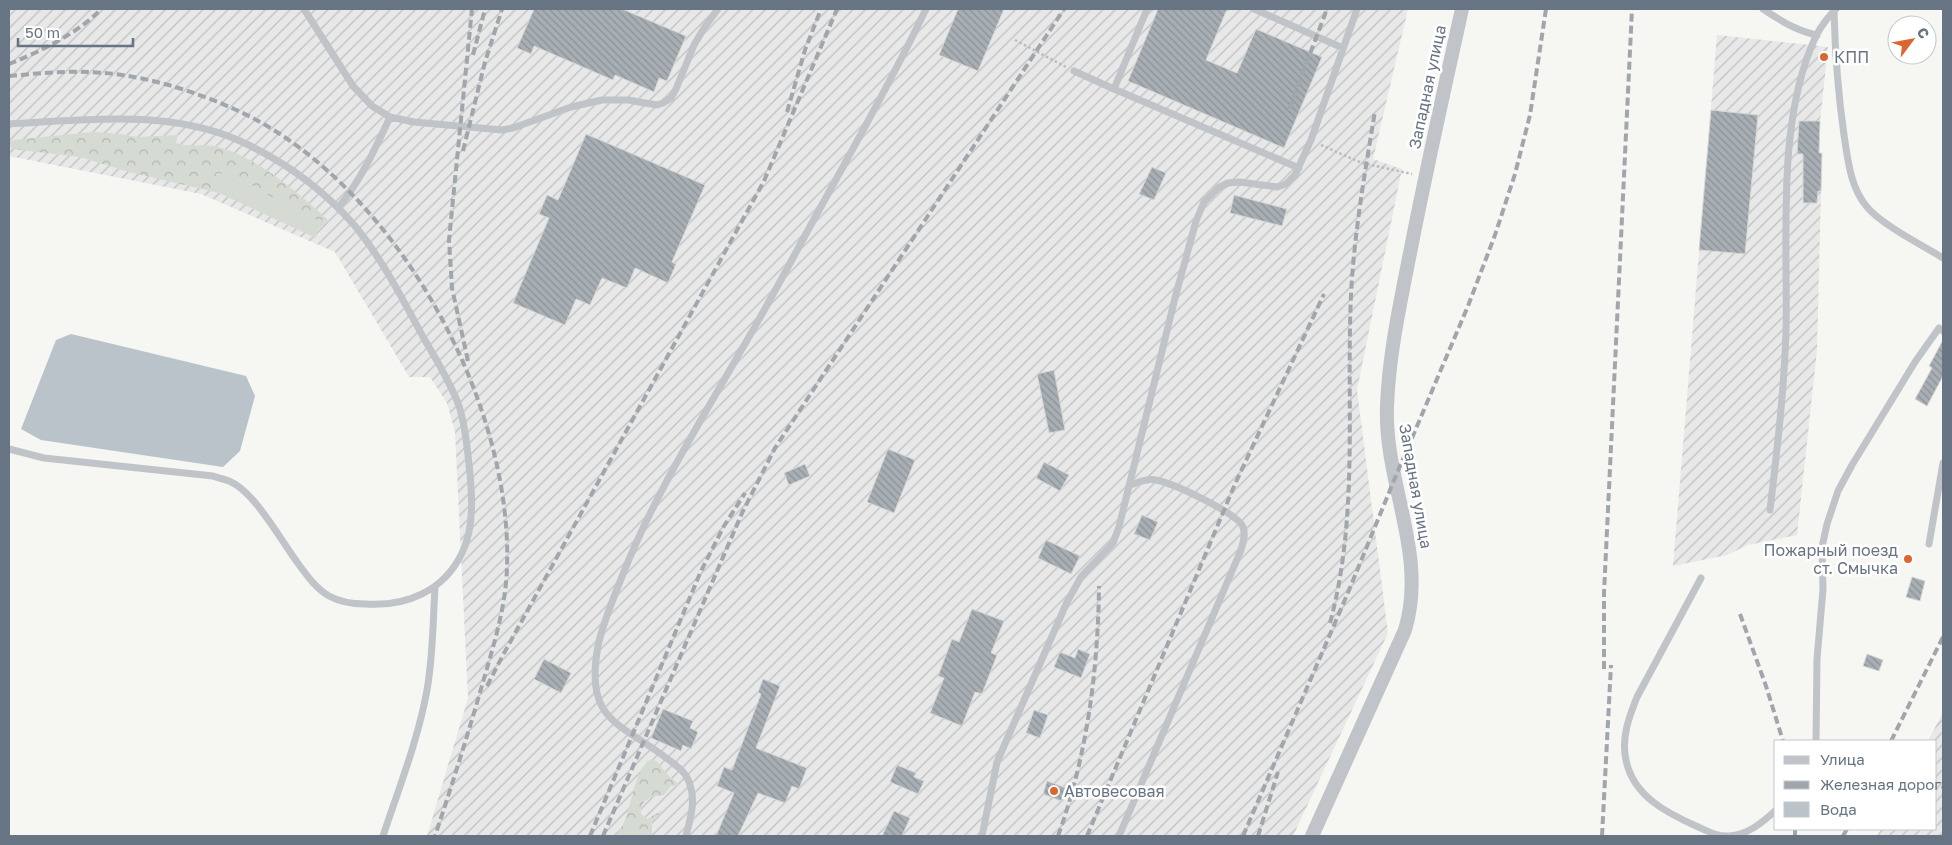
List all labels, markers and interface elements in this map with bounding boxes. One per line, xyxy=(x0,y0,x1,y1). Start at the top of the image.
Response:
scale bar xyxy=(18,15,132,47)
north arrow xyxy=(1887,15,1937,65)
text: 50 m xyxy=(25,23,60,41)
street label: Западная улица xyxy=(1404,23,1450,151)
text: С xyxy=(1914,24,1933,42)
place label: КПП xyxy=(1834,47,1869,67)
marker: КПП xyxy=(1818,51,1830,63)
street label: Западная улица xyxy=(1395,422,1437,550)
place label: Пожарный поезд ст. Смычка xyxy=(1763,540,1898,578)
marker: Пожарный поезд ст. Смычка xyxy=(1902,553,1914,565)
legend xyxy=(1774,740,1937,830)
text: Улица xyxy=(1820,750,1865,768)
text: Железная дорога xyxy=(1820,775,1949,793)
place label: Автовесовая xyxy=(1064,781,1165,801)
marker: Автовесовая xyxy=(1048,785,1060,797)
text: Вода xyxy=(1820,800,1857,818)

